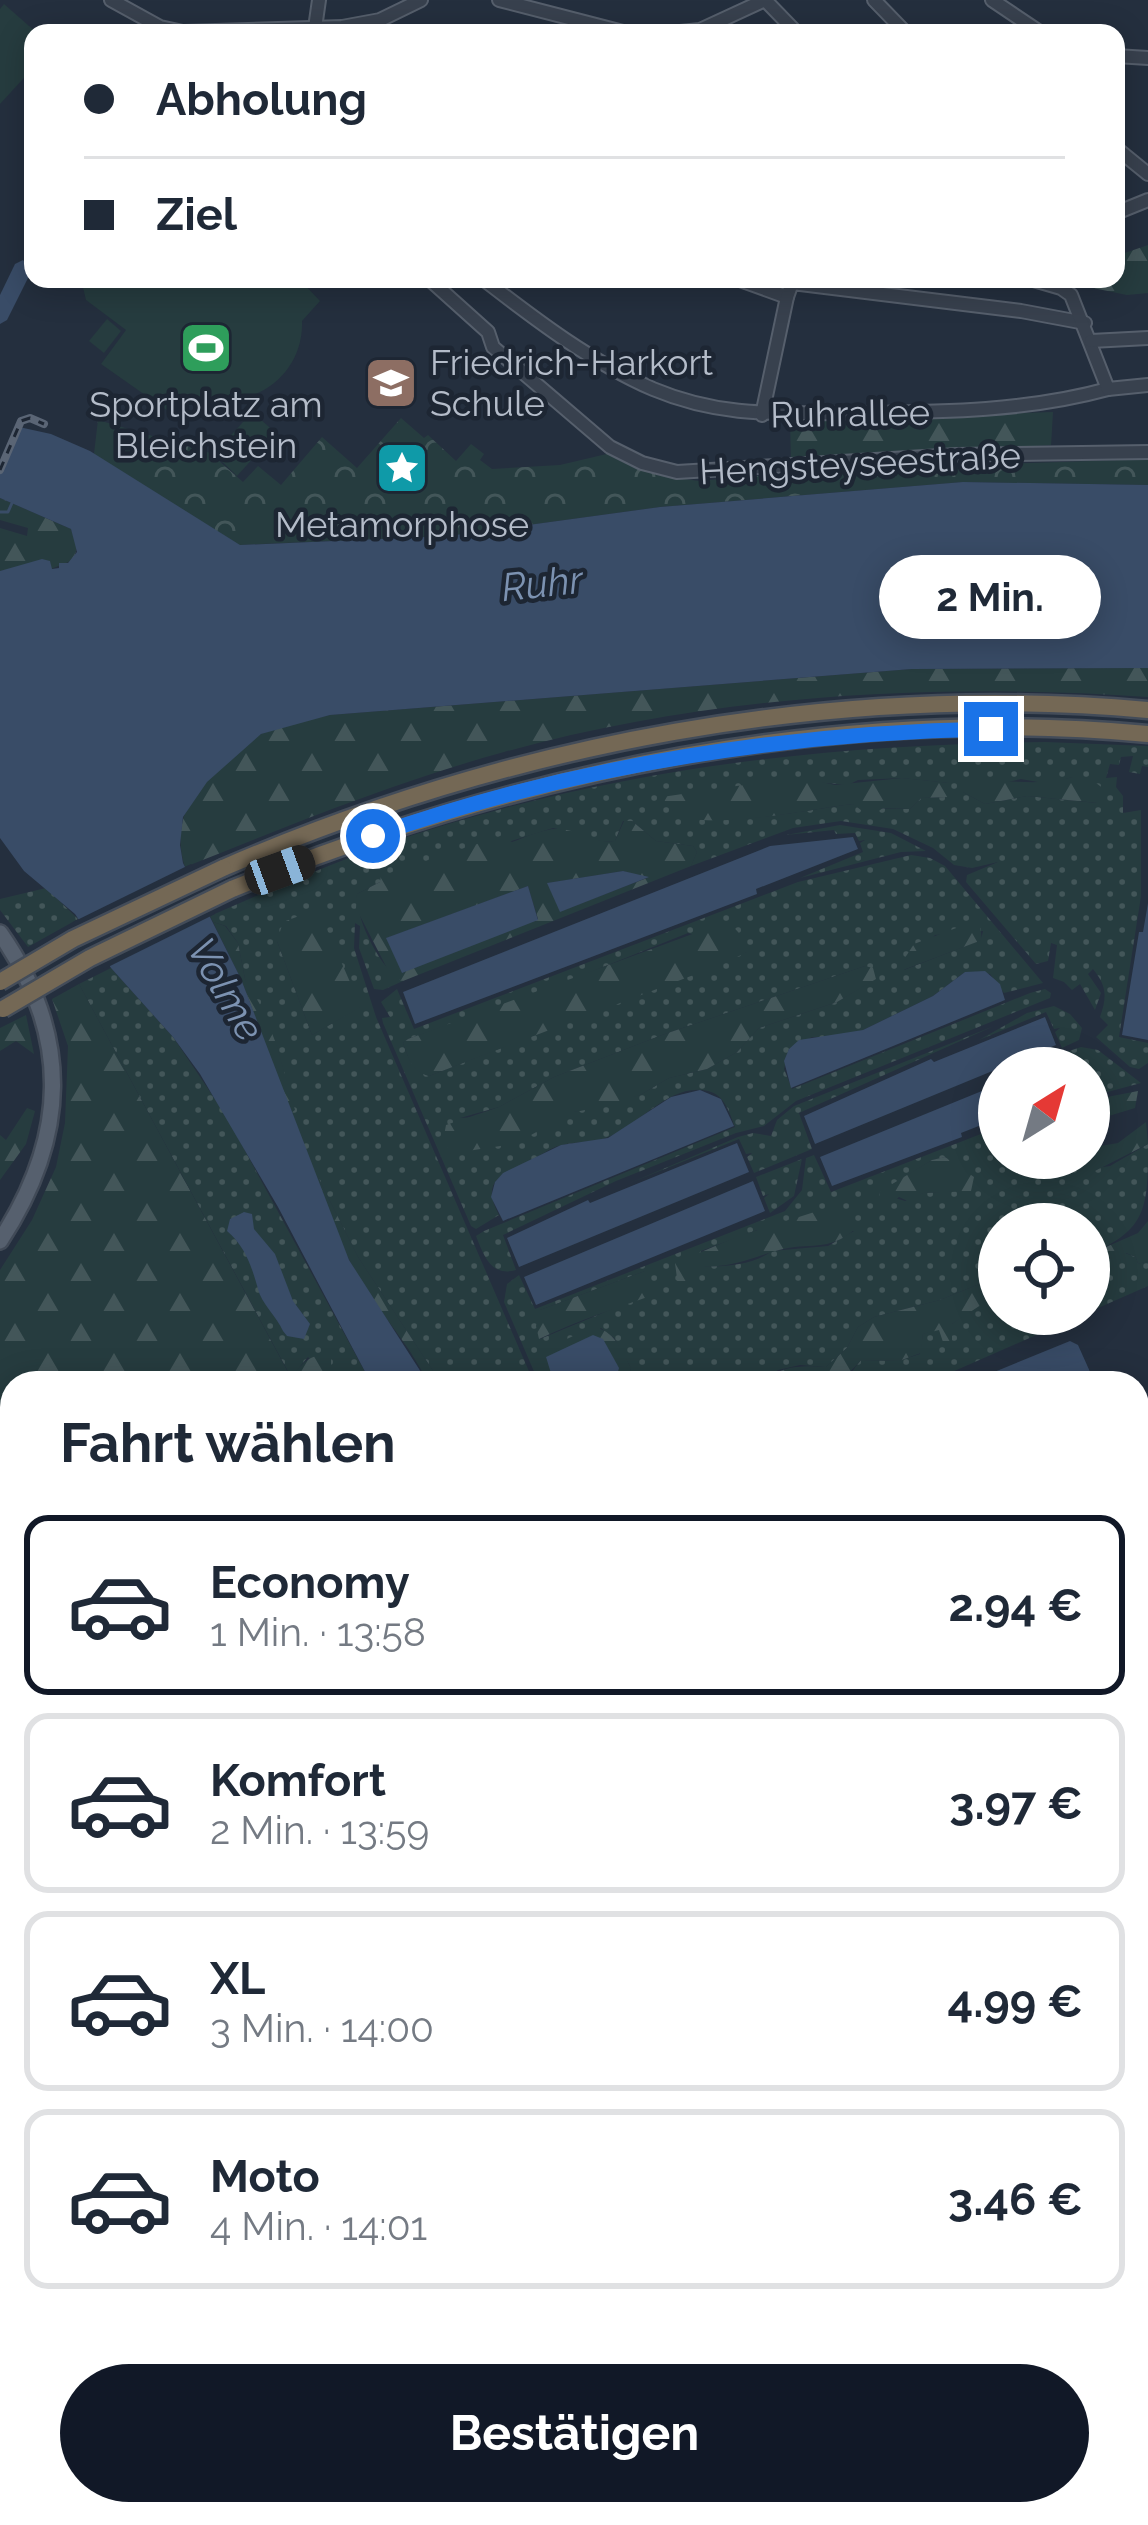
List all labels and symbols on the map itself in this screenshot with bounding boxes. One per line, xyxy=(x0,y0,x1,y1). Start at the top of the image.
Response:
sports icon: Sportplatz am Bleichstein xyxy=(178,320,234,376)
place label: Friedrich-Harkort Schule xyxy=(430,341,713,424)
school or university icon: Friedrich-Harkort Schule xyxy=(363,355,419,411)
place label: Sportplatz am Bleichstein xyxy=(89,383,323,466)
street label: Ruhrallee xyxy=(770,391,930,435)
street label: Hengsteyseestraße xyxy=(698,434,1022,492)
place icon: Metamorphose xyxy=(374,440,430,496)
place label: Metamorphose xyxy=(275,503,529,545)
callout: 2 Min. xyxy=(880,555,1102,639)
water label: Ruhr xyxy=(499,556,587,610)
route end xyxy=(964,702,1018,756)
route start xyxy=(346,809,400,863)
car xyxy=(240,841,320,899)
water label: Volme xyxy=(178,930,274,1048)
north arrow xyxy=(978,1047,1110,1179)

